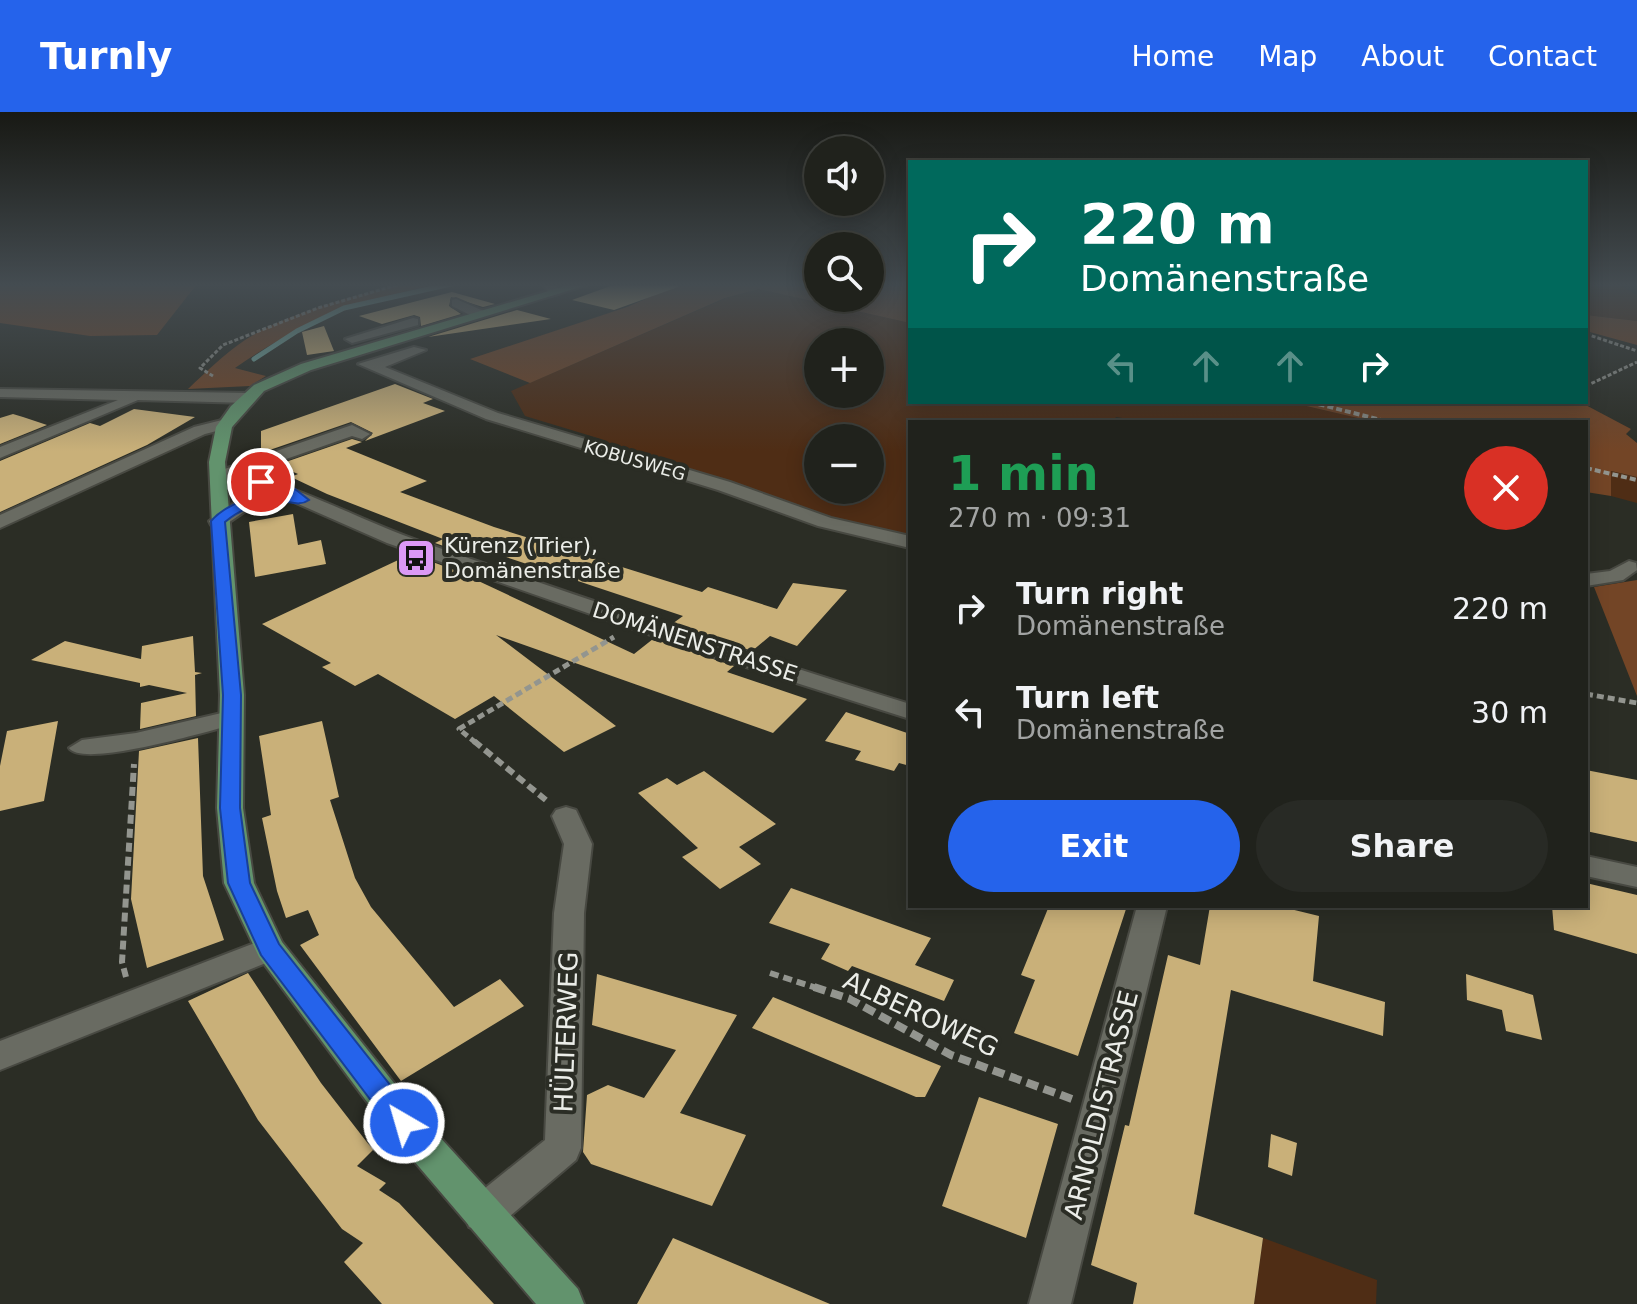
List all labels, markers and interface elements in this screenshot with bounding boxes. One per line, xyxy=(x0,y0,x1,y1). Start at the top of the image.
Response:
text: Turnly xyxy=(40,34,172,78)
text: Home xyxy=(1131,40,1214,73)
text: Map xyxy=(1258,40,1317,73)
text: About xyxy=(1361,40,1444,73)
text: Contact xyxy=(1488,40,1597,73)
map controls xyxy=(804,136,884,504)
button: sound xyxy=(804,136,884,216)
text: 220 m xyxy=(1080,191,1275,256)
icon: right xyxy=(948,192,1052,296)
button: search xyxy=(804,232,884,312)
text: Domänenstraße xyxy=(1080,258,1369,299)
button: + xyxy=(804,328,884,408)
icon: left xyxy=(1100,344,1144,388)
icon: ahead xyxy=(1184,344,1228,388)
icon: ahead xyxy=(1268,344,1312,388)
icon: right xyxy=(1352,344,1396,388)
button: − xyxy=(804,424,884,504)
street label: KOBUSWEG xyxy=(582,435,688,485)
text: 1 min xyxy=(948,445,1099,501)
button: close xyxy=(1464,446,1548,530)
pin xyxy=(227,448,295,516)
icon: arrive xyxy=(239,460,283,504)
text: 270 m · 09:31 xyxy=(948,503,1131,533)
place label: Kürenz (Trier), Domänenstraße xyxy=(444,533,621,583)
bus stop icon: Kürenz (Trier), Domänenstraße xyxy=(395,537,437,579)
text: Turn right xyxy=(1016,576,1183,611)
icon: right xyxy=(948,586,992,630)
text: 220 m xyxy=(1452,591,1548,626)
street label: DOMÄNENSTRASSE xyxy=(589,597,801,687)
text: Domänenstraße xyxy=(1016,611,1225,641)
text: Turn left xyxy=(1016,680,1159,715)
icon: left xyxy=(948,690,992,734)
text: 30 m xyxy=(1471,695,1548,730)
text: Domänenstraße xyxy=(1016,715,1225,745)
button: Exit xyxy=(948,800,1240,892)
button: Share xyxy=(1256,800,1548,892)
street label: HÜLTERWEG xyxy=(547,951,584,1113)
street label: ALBEROWEG xyxy=(839,965,1003,1063)
street label: ARNOLDISTRASSE xyxy=(1058,988,1144,1222)
position arrow xyxy=(362,1081,446,1165)

